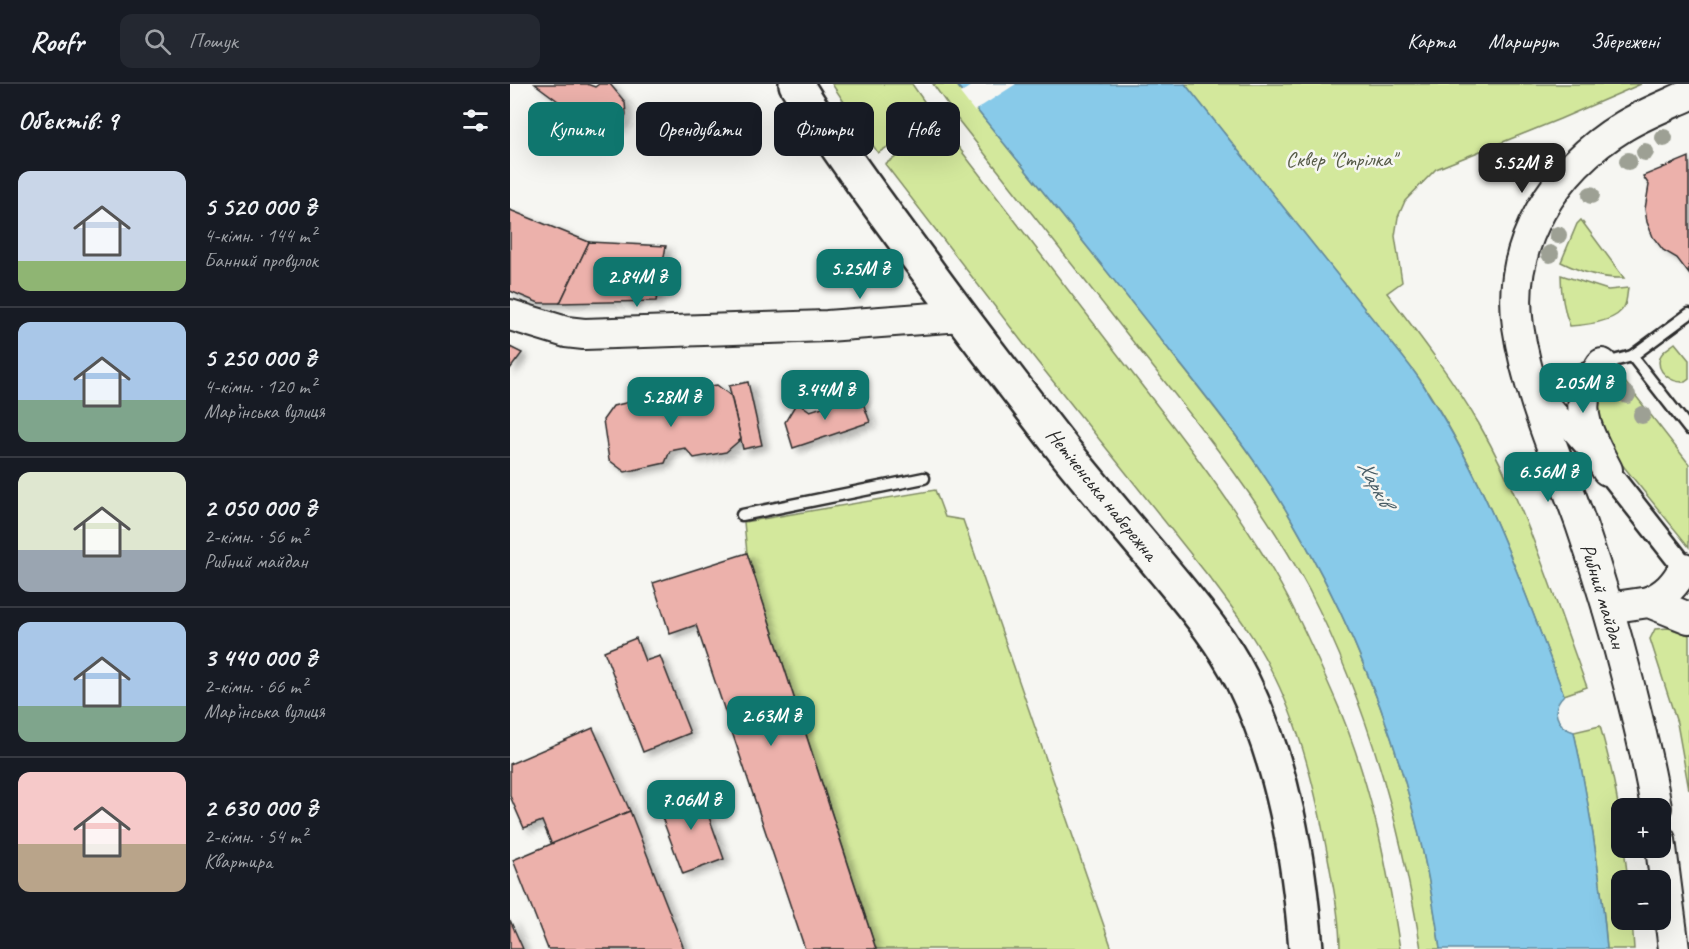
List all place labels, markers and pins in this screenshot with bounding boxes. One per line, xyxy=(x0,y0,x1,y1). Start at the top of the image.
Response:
pin: 5.52M ₴ xyxy=(1467,143,1577,194)
pin: 5.25M ₴ xyxy=(805,249,915,300)
pin: 2.84M ₴ xyxy=(582,257,692,308)
pin: 2.05M ₴ xyxy=(1528,363,1638,414)
pin: 3.44M ₴ xyxy=(770,370,880,421)
pin: 5.28M ₴ xyxy=(616,377,726,428)
pin: 6.56M ₴ xyxy=(1493,452,1603,503)
pin: 2.63M ₴ xyxy=(716,696,826,747)
pin: 7.06M ₴ xyxy=(636,780,746,831)

